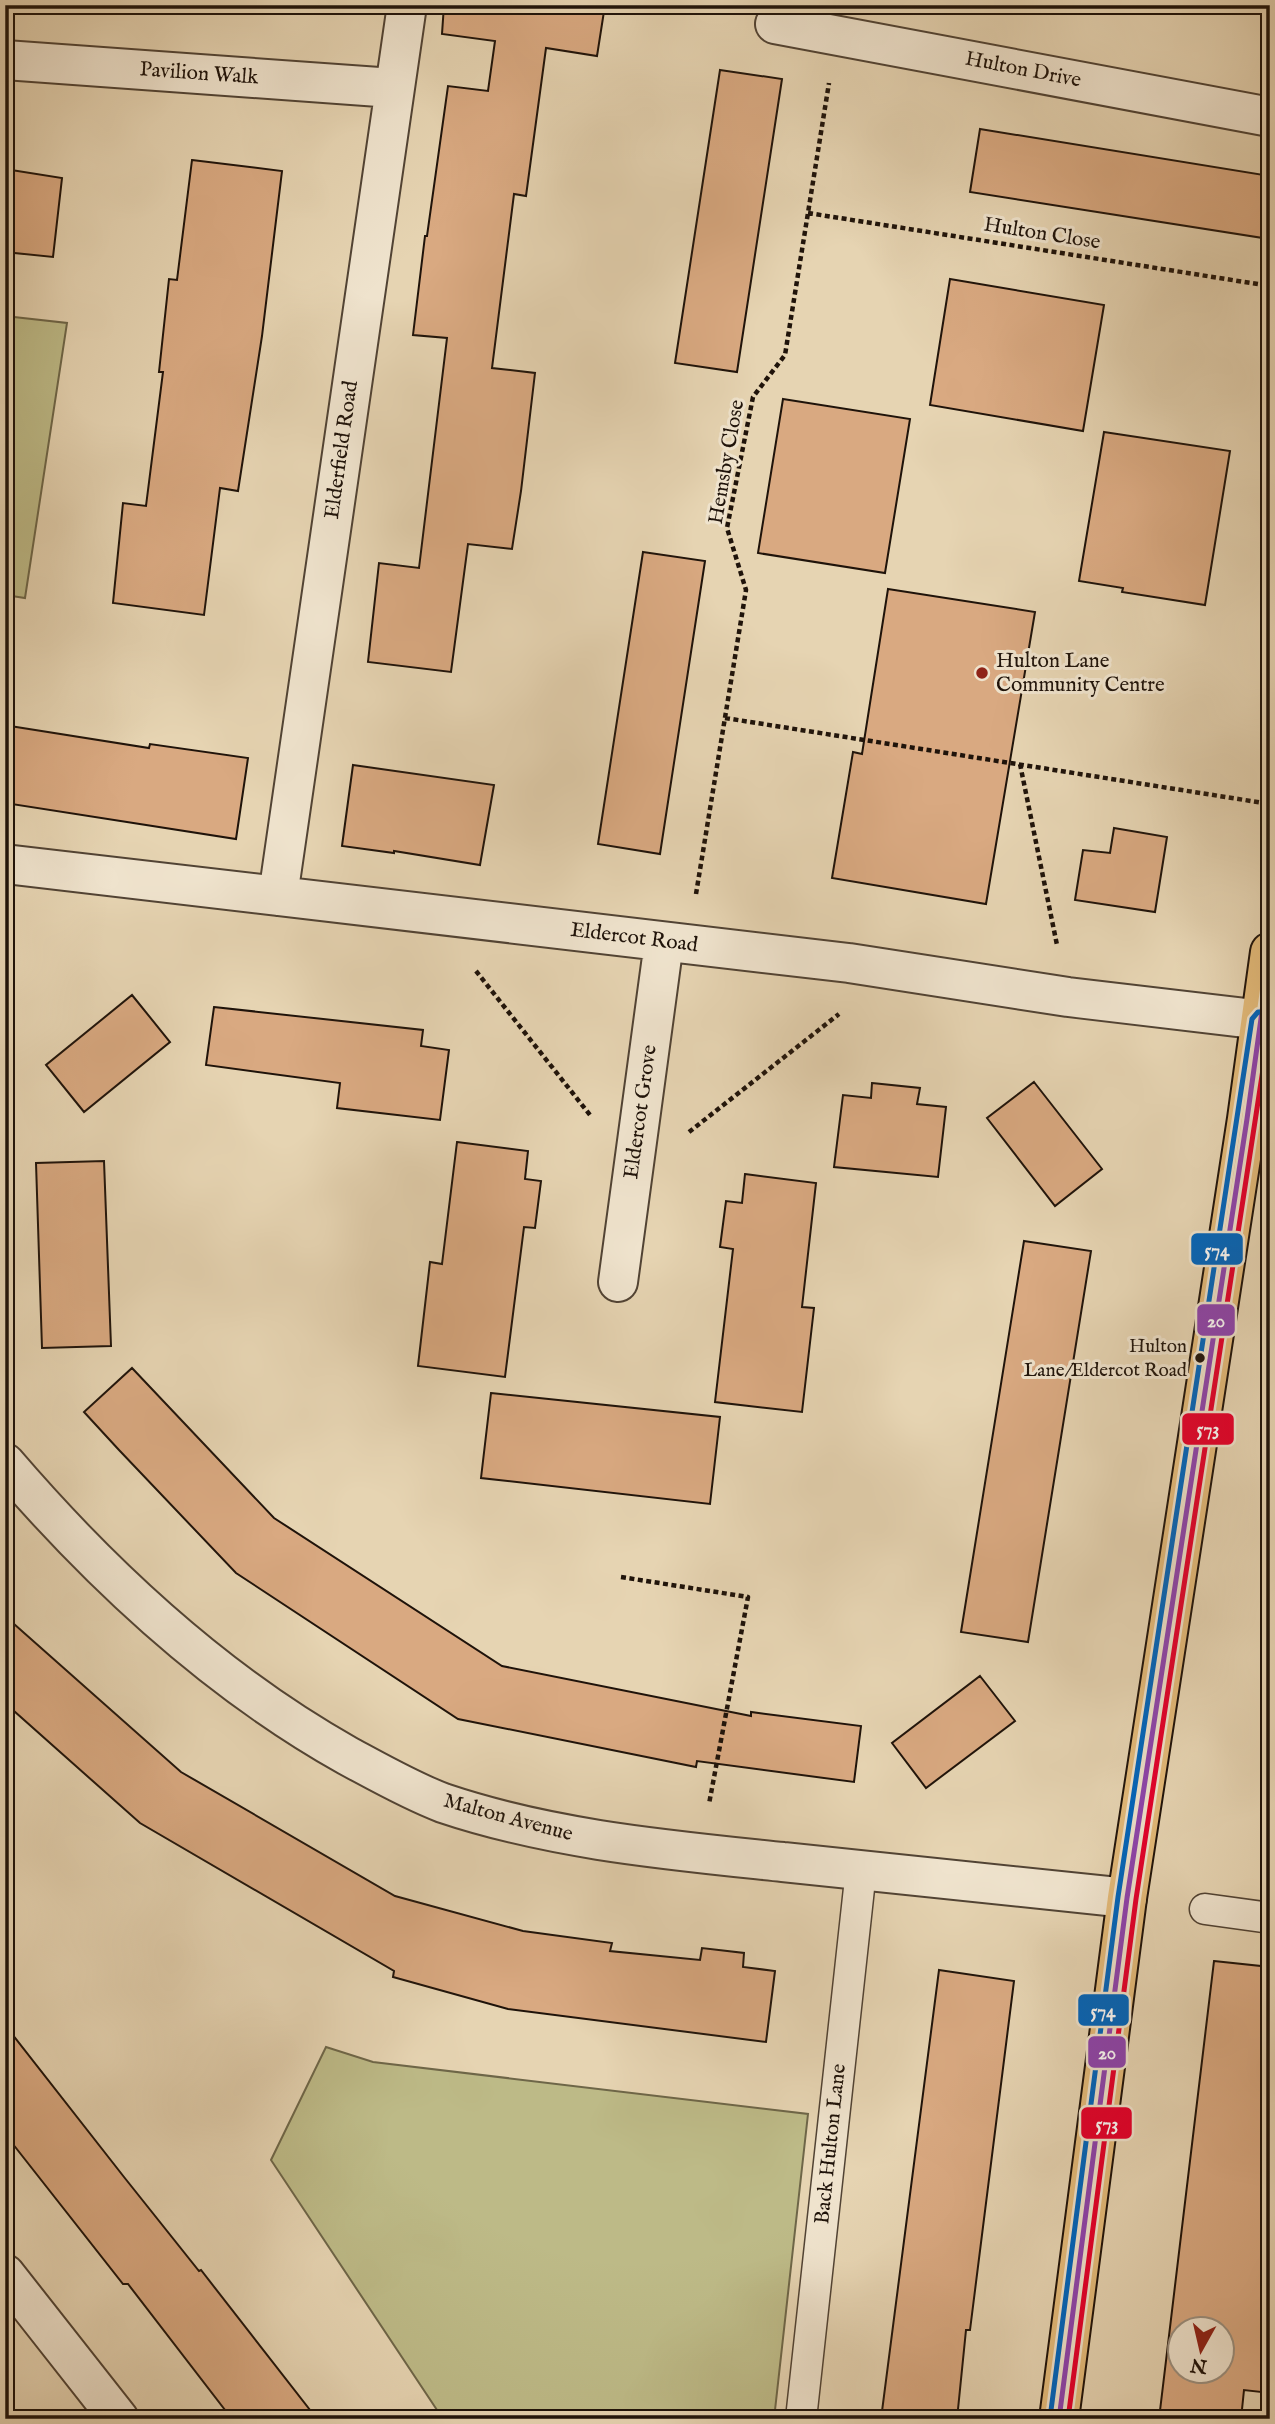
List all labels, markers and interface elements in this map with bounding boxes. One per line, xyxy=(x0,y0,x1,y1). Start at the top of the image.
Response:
street label: Hulton Drive xyxy=(963,46,1084,95)
street label: Pavilion Walk xyxy=(139,56,260,92)
street label: Hulton Close xyxy=(982,211,1103,257)
street label: Elderfield Road xyxy=(319,378,365,521)
street label: Hemsby Close xyxy=(703,397,751,526)
place label: Hulton Lane Community Centre xyxy=(996,648,1165,699)
marker: Hulton Lane Community Centre xyxy=(974,665,990,681)
street label: Eldercot Road xyxy=(569,917,700,959)
street label: Eldercot Grove xyxy=(618,1043,664,1181)
line badge: 574 xyxy=(1190,1232,1244,1266)
text: 574 xyxy=(1204,1239,1230,1263)
line badge: 20 xyxy=(1196,1303,1236,1337)
text: 20 xyxy=(1207,1310,1225,1334)
place label: Hulton Lane/Eldercot Road xyxy=(1024,1335,1188,1383)
marker: Hulton Lane/Eldercot Road xyxy=(1193,1351,1207,1365)
line badge: 573 xyxy=(1181,1412,1235,1446)
text: 573 xyxy=(1197,1418,1219,1442)
street label: Malton Avenue xyxy=(440,1788,576,1848)
line badge: 574 xyxy=(1077,1993,1130,2027)
text: 574 xyxy=(1090,2000,1116,2024)
line badge: 20 xyxy=(1087,2035,1127,2069)
text: 20 xyxy=(1098,2042,1116,2066)
street label: Back Hulton Lane xyxy=(809,2062,853,2226)
line badge: 573 xyxy=(1080,2106,1133,2140)
text: 573 xyxy=(1096,2113,1118,2137)
north arrow xyxy=(1166,2316,1236,2386)
text: N xyxy=(1189,2352,1210,2378)

